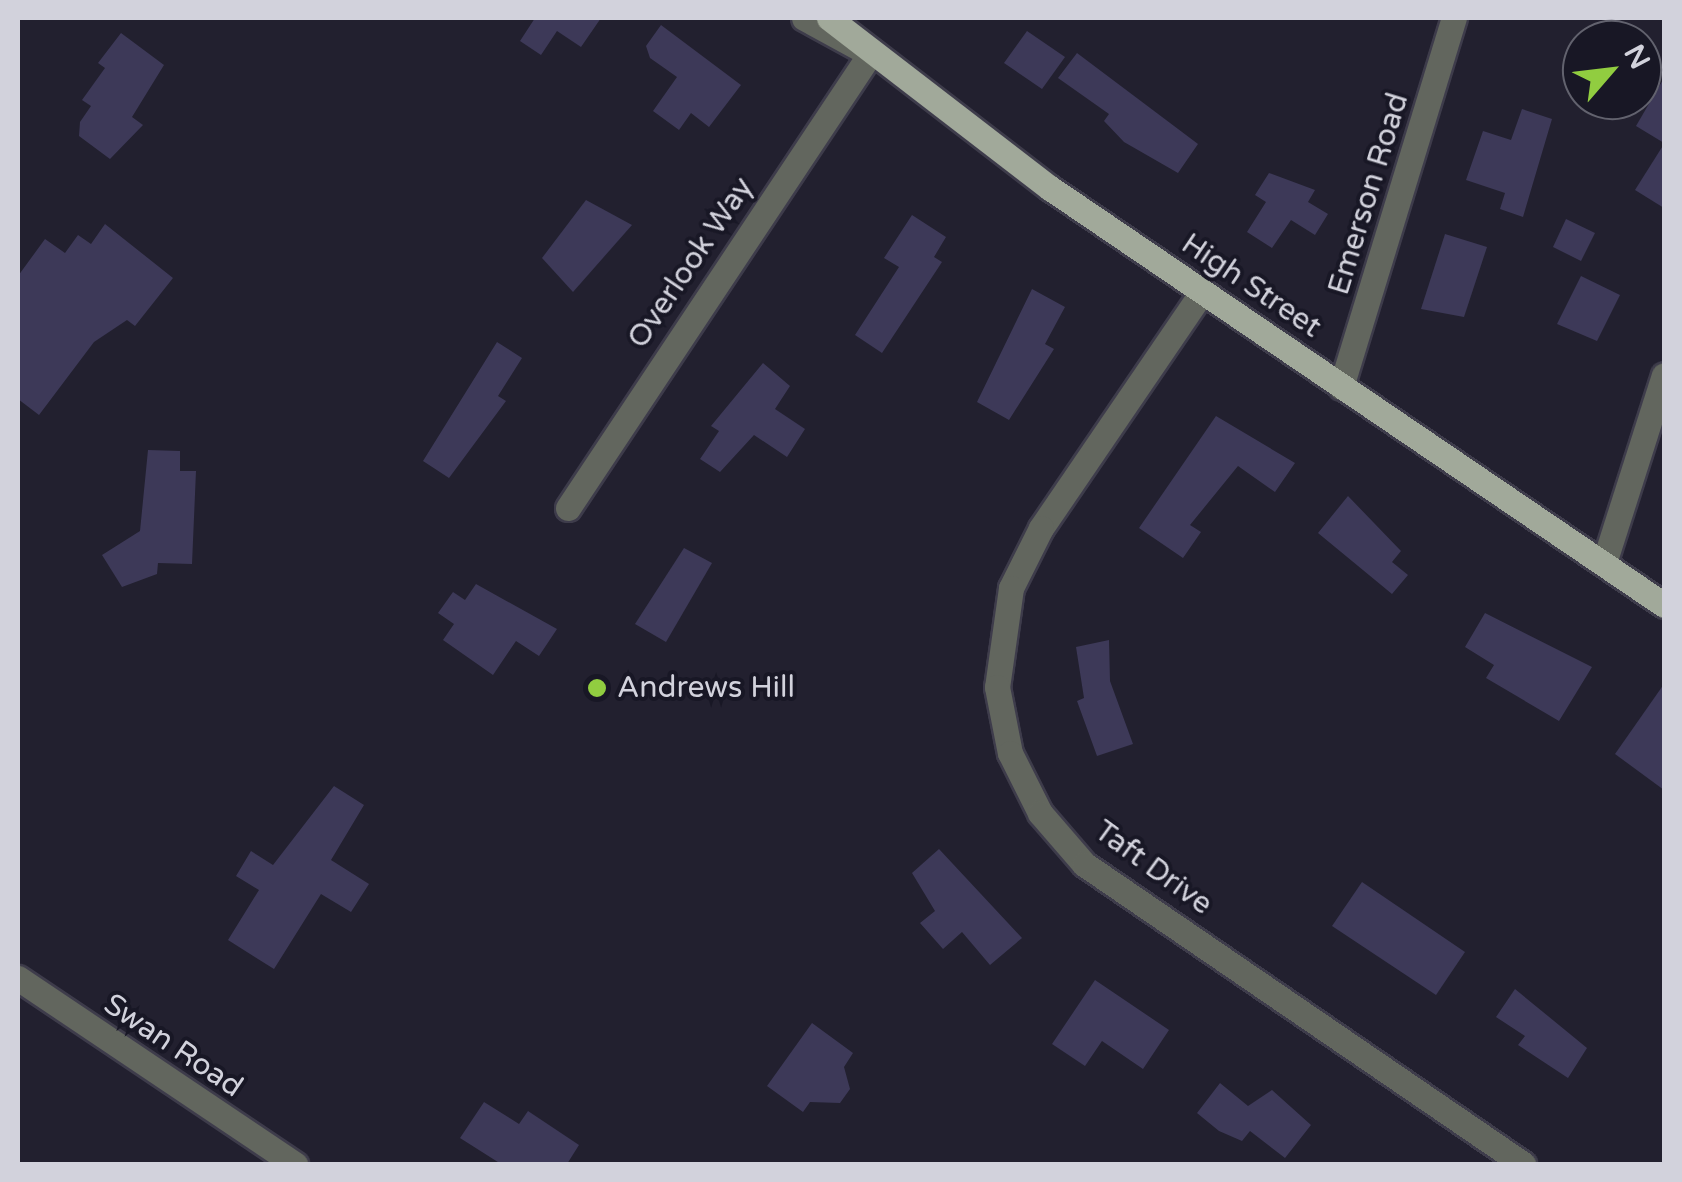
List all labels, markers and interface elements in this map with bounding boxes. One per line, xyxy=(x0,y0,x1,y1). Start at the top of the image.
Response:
north arrow xyxy=(1562,20,1662,120)
text: N xyxy=(1616,39,1657,75)
street label: Emerson Road xyxy=(1321,89,1417,299)
street label: Overlook Way xyxy=(621,171,761,355)
street label: High Street xyxy=(1174,226,1328,346)
place label: Andrews Hill xyxy=(617,670,795,706)
marker: Andrews Hill xyxy=(586,677,608,699)
street label: Taft Drive xyxy=(1087,813,1219,923)
street label: Swan Road xyxy=(97,987,249,1105)

